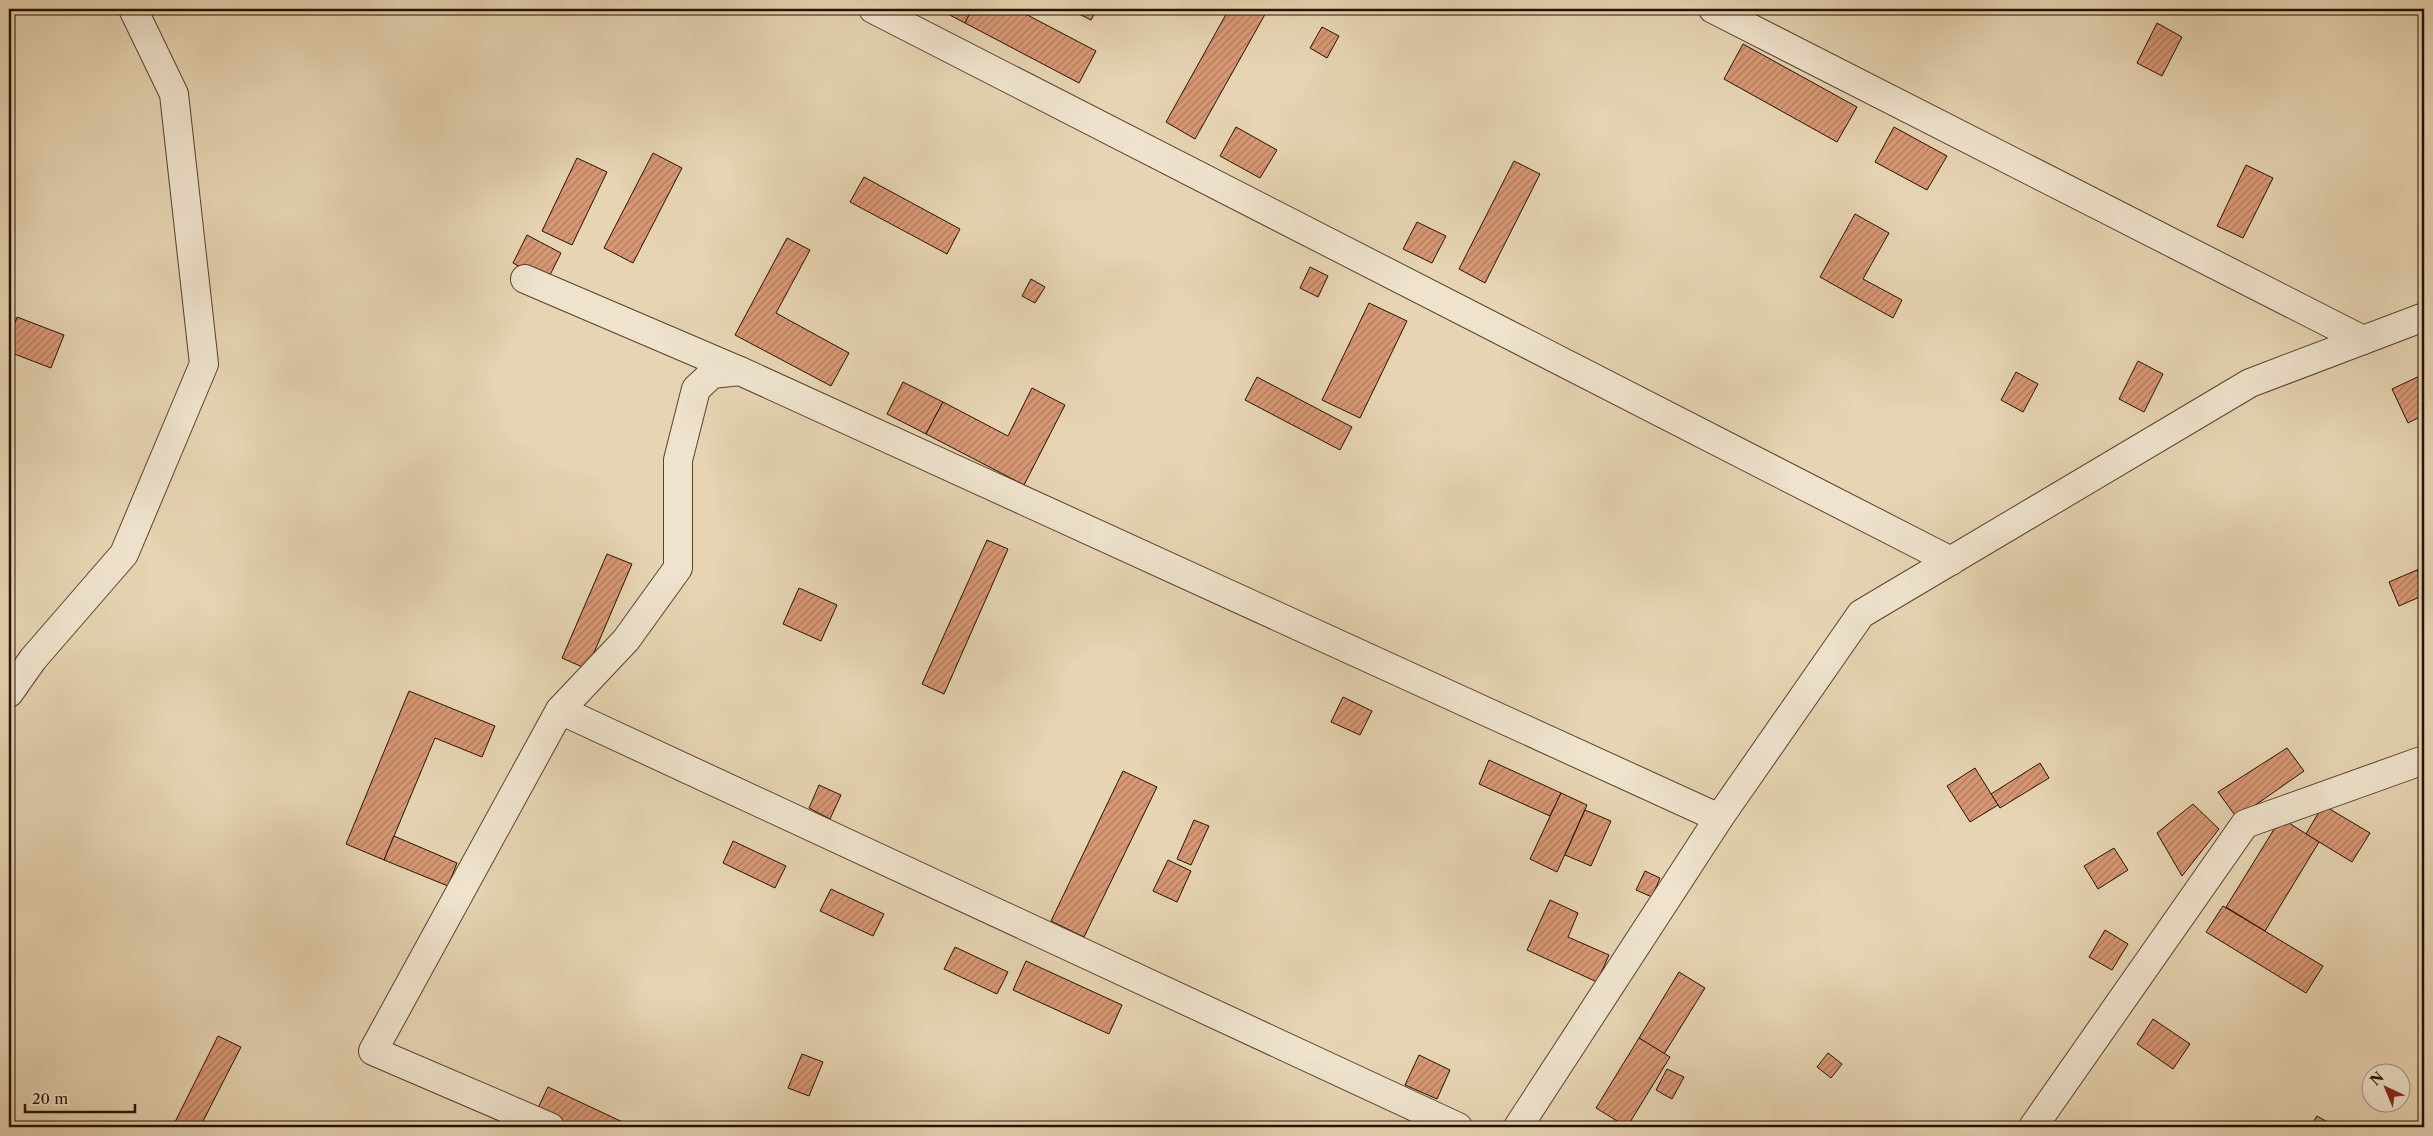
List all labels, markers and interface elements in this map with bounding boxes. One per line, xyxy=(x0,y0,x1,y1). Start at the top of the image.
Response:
north arrow xyxy=(2360,1064,2410,1114)
text: N xyxy=(2366,1068,2388,1089)
scale bar xyxy=(25,1081,135,1113)
text: 20 m xyxy=(32,1089,68,1108)

